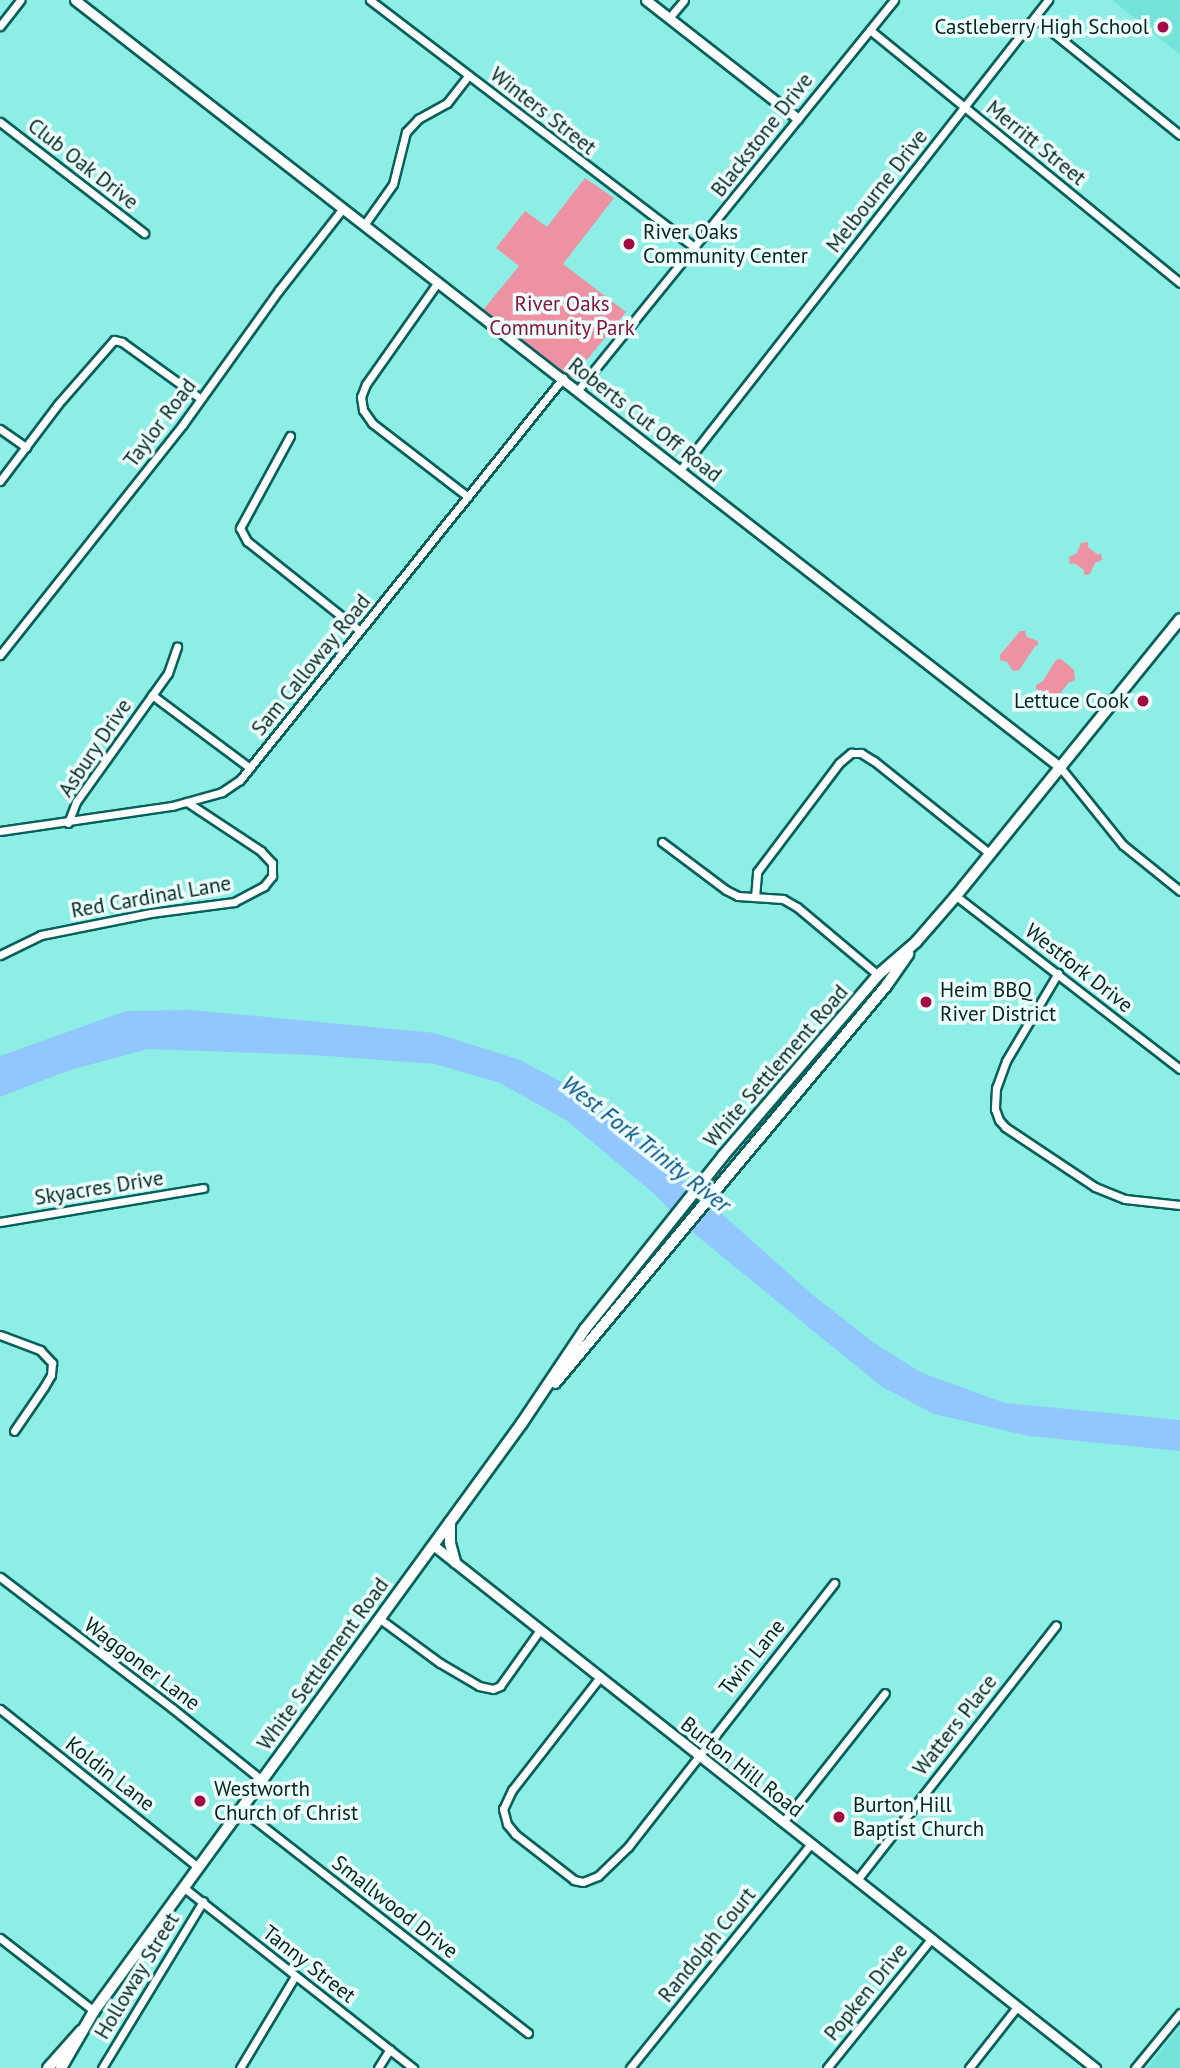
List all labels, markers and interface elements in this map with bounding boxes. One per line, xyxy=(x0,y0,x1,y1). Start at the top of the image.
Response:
place label: Castleberry High School xyxy=(934,14,1149,40)
marker: Castleberry High School xyxy=(1155,19,1171,35)
street label: Winters Street xyxy=(485,62,601,160)
street label: Blackstone Drive xyxy=(706,68,818,202)
street label: Merritt Street xyxy=(981,95,1091,191)
street label: Club Oak Drive xyxy=(22,113,144,215)
street label: Melbourne Drive xyxy=(821,124,933,258)
place label: River Oaks Community Center xyxy=(643,219,809,269)
marker: River Oaks Community Center xyxy=(621,236,637,252)
park label: River Oaks Community Park xyxy=(489,291,635,341)
street label: Roberts Cut Off Road xyxy=(563,352,727,488)
street label: Taylor Road xyxy=(119,374,201,472)
street label: Sam Calloway Road xyxy=(246,589,376,741)
place label: Lettuce Cook xyxy=(1014,688,1129,714)
marker: Lettuce Cook xyxy=(1135,693,1151,709)
street label: Asbury Drive xyxy=(53,694,137,802)
street label: Red Cardinal Lane xyxy=(69,871,233,923)
street label: Westfork Drive xyxy=(1020,918,1138,1018)
place label: Heim BBQ River District xyxy=(940,977,1056,1027)
street label: White Settlement Road xyxy=(699,980,853,1152)
marker: Heim BBQ River District xyxy=(918,994,934,1010)
water label: West Fork Trinity River xyxy=(555,1069,737,1219)
street label: Skyacres Drive xyxy=(33,1165,165,1211)
street label: White Settlement Road xyxy=(252,1573,394,1755)
street label: Waggoner Lane xyxy=(79,1612,205,1716)
street label: Twin Lane xyxy=(714,1614,790,1700)
street label: Watters Place xyxy=(908,1670,1002,1780)
street label: Burton Hill Road xyxy=(676,1711,808,1823)
street label: Koldin Lane xyxy=(60,1731,160,1817)
place label: Westworth Church of Christ xyxy=(214,1776,358,1826)
place label: Burton Hill Baptist Church xyxy=(853,1792,984,1842)
marker: Westworth Church of Christ xyxy=(192,1793,208,1809)
marker: Burton Hill Baptist Church xyxy=(831,1809,847,1825)
street label: Smallwood Drive xyxy=(327,1850,463,1964)
street label: Randolph Court xyxy=(653,1883,761,2007)
street label: Holloway Street xyxy=(89,1908,185,2044)
street label: Tanny Street xyxy=(257,1920,361,2008)
street label: Popken Drive xyxy=(819,1938,913,2046)

